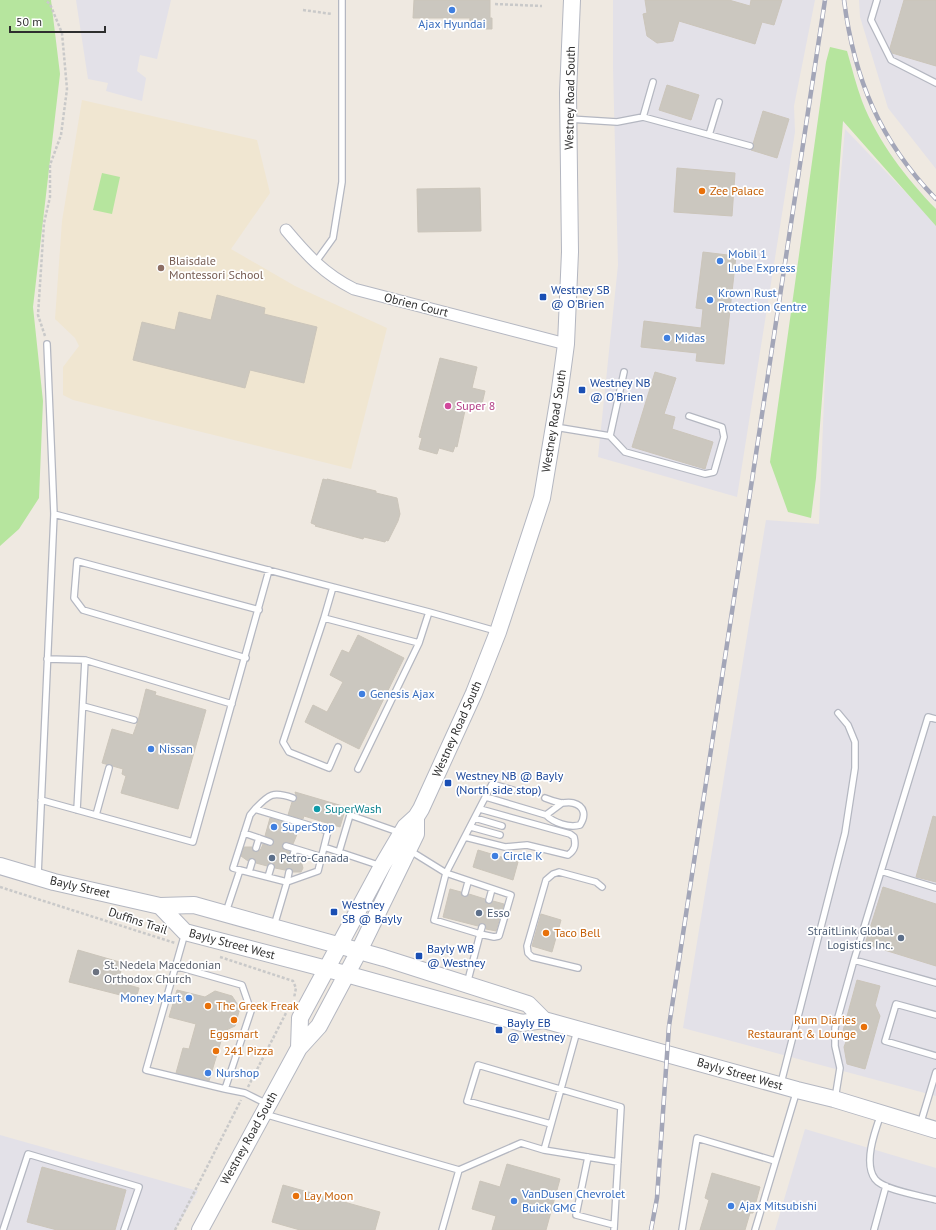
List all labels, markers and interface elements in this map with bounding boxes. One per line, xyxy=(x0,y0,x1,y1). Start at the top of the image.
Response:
marker: Ajax Hyundai xyxy=(447,5,457,15)
scale bar xyxy=(10,8,105,34)
text: 50 m xyxy=(16,14,42,29)
place label: Ajax Hyundai xyxy=(418,16,486,31)
street label: Westney Road South xyxy=(561,46,578,150)
place label: Zee Palace xyxy=(710,183,764,198)
marker: Zee Palace xyxy=(697,186,707,196)
place label: Mobil 1 Lube Express xyxy=(728,246,796,275)
place label: Blaisdale Montessori School xyxy=(169,253,264,282)
marker: Mobil 1 Lube Express xyxy=(715,256,725,266)
marker: Blaisdale Montessori School xyxy=(156,263,166,273)
place label: Westney SB @ O'Brien xyxy=(551,282,610,311)
place label: Krown Rust Protection Centre xyxy=(718,285,807,314)
street label: Obrien Court xyxy=(382,289,450,320)
marker: Westney SB @ O'Brien xyxy=(538,292,548,302)
marker: Krown Rust Protection Centre xyxy=(705,295,715,305)
place label: Midas xyxy=(675,330,705,345)
marker: Midas xyxy=(662,333,672,343)
street label: Westney Road South xyxy=(538,368,569,473)
place label: Westney NB @ O'Brien xyxy=(590,375,651,404)
marker: Westney NB @ O'Brien xyxy=(577,385,587,395)
place label: Super 8 xyxy=(456,398,495,413)
marker: Super 8 xyxy=(443,401,453,411)
street label: Westney Road South xyxy=(429,678,485,779)
place label: Genesis Ajax xyxy=(370,686,435,701)
marker: Genesis Ajax xyxy=(357,689,367,699)
place label: Nissan xyxy=(159,741,193,756)
marker: Nissan xyxy=(146,744,156,754)
place label: Westney NB @ Bayly (North side stop) xyxy=(456,768,564,797)
marker: Westney NB @ Bayly (North side stop) xyxy=(443,778,453,788)
place label: SuperWash xyxy=(325,801,382,816)
marker: SuperWash xyxy=(312,804,322,814)
place label: SuperStop xyxy=(282,819,335,834)
marker: SuperStop xyxy=(269,822,279,832)
place label: Circle K xyxy=(503,848,543,863)
place label: Petro-Canada xyxy=(280,850,349,865)
marker: Circle K xyxy=(490,851,500,861)
marker: Petro-Canada xyxy=(267,853,277,863)
street label: Bayly Street xyxy=(49,872,112,901)
place label: Westney SB @ Bayly xyxy=(342,897,403,926)
street label: Duffins Trail xyxy=(107,904,170,937)
place label: Esso xyxy=(487,905,510,920)
marker: Westney SB @ Bayly xyxy=(329,907,339,917)
marker: Esso xyxy=(474,908,484,918)
place label: StraitLink Global Logistics Inc. xyxy=(807,923,893,952)
street label: Bayly Street West xyxy=(187,925,277,962)
place label: Taco Bell xyxy=(554,925,601,940)
marker: Taco Bell xyxy=(541,928,551,938)
marker: StraitLink Global Logistics Inc. xyxy=(896,933,906,943)
place label: Bayly WB @ Westney xyxy=(427,941,486,970)
marker: Bayly WB @ Westney xyxy=(414,951,424,961)
place label: St. Nedela Macedonian Orthodox Church xyxy=(104,957,221,986)
marker: St. Nedela Macedonian Orthodox Church xyxy=(91,967,101,977)
place label: Money Mart xyxy=(120,990,181,1005)
marker: Money Mart xyxy=(184,993,194,1003)
place label: The Greek Freak xyxy=(216,998,299,1013)
marker: The Greek Freak xyxy=(203,1001,213,1011)
place label: Rum Diaries Restaurant & Lounge xyxy=(747,1012,856,1041)
marker: Eggsmart xyxy=(229,1015,239,1025)
place label: Bayly EB @ Westney xyxy=(507,1015,566,1044)
marker: Rum Diaries Restaurant & Lounge xyxy=(859,1022,869,1032)
marker: Bayly EB @ Westney xyxy=(494,1025,504,1035)
place label: Eggsmart xyxy=(210,1026,258,1041)
place label: 241 Pizza xyxy=(224,1043,273,1058)
marker: 241 Pizza xyxy=(211,1046,221,1056)
street label: Bayly Street West xyxy=(695,1054,785,1093)
place label: Nurshop xyxy=(216,1065,259,1080)
marker: Nurshop xyxy=(203,1068,213,1078)
street label: Westney Road South xyxy=(217,1089,280,1187)
place label: VanDusen Chevrolet Buick GMC xyxy=(521,1186,625,1215)
place label: Lay Moon xyxy=(304,1188,353,1203)
marker: Lay Moon xyxy=(291,1191,301,1201)
marker: VanDusen Chevrolet Buick GMC xyxy=(509,1196,519,1206)
place label: Ajax Mitsubishi xyxy=(739,1198,817,1213)
marker: Ajax Mitsubishi xyxy=(726,1201,736,1211)

